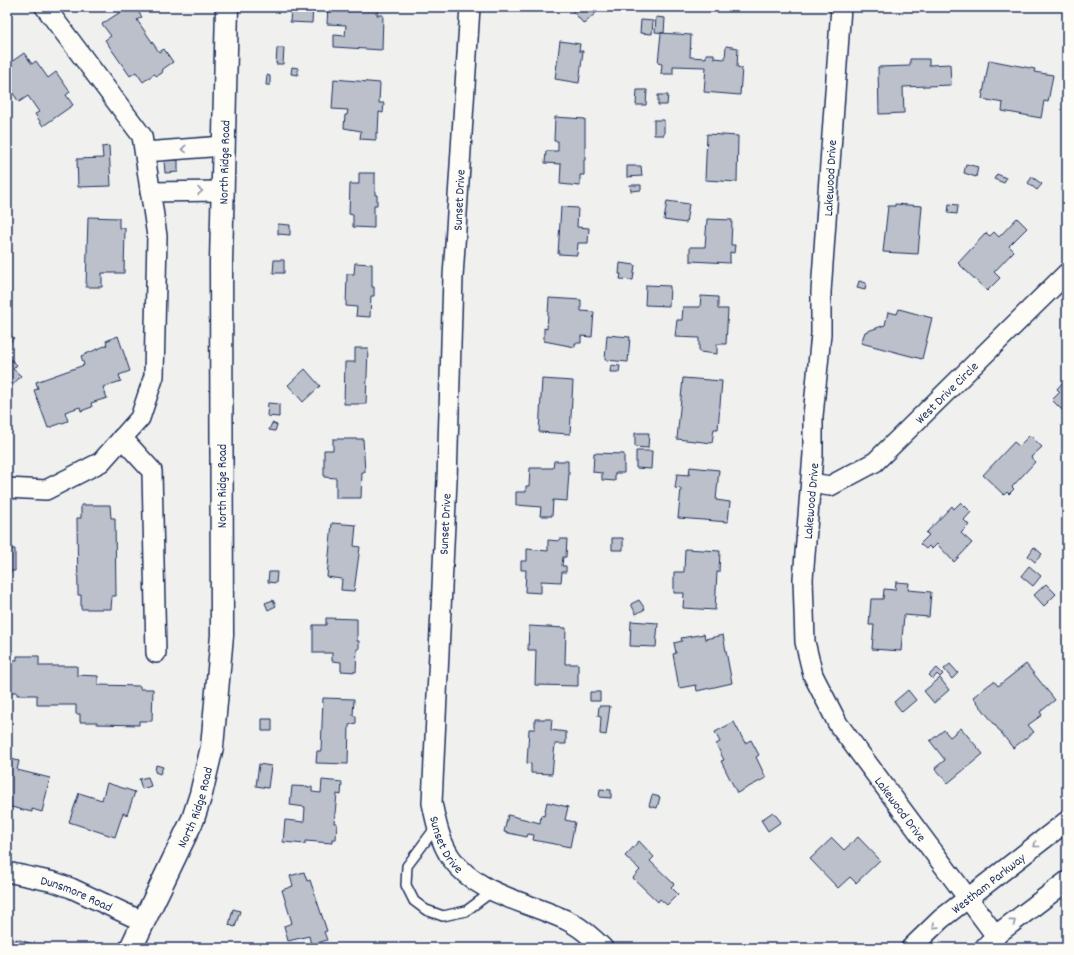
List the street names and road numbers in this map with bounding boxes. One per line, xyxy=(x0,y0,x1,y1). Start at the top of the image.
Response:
street label: North Ridge Road xyxy=(215,120,236,205)
street label: Lakewood Drive xyxy=(820,139,843,217)
street label: Sunset Drive xyxy=(449,169,472,231)
street label: West Drive Circle xyxy=(912,358,984,429)
street label: North Ridge Road xyxy=(214,444,233,528)
street label: Lakewood Drive xyxy=(800,462,825,540)
street label: Sunset Drive xyxy=(435,493,458,555)
street label: North Ridge Road xyxy=(174,765,219,852)
street label: Lakewood Drive xyxy=(869,774,930,847)
street label: Sunset Drive xyxy=(423,814,467,879)
street label: Westham Parkway xyxy=(948,849,1031,920)
street label: Dunsmore Road xyxy=(39,872,115,918)

